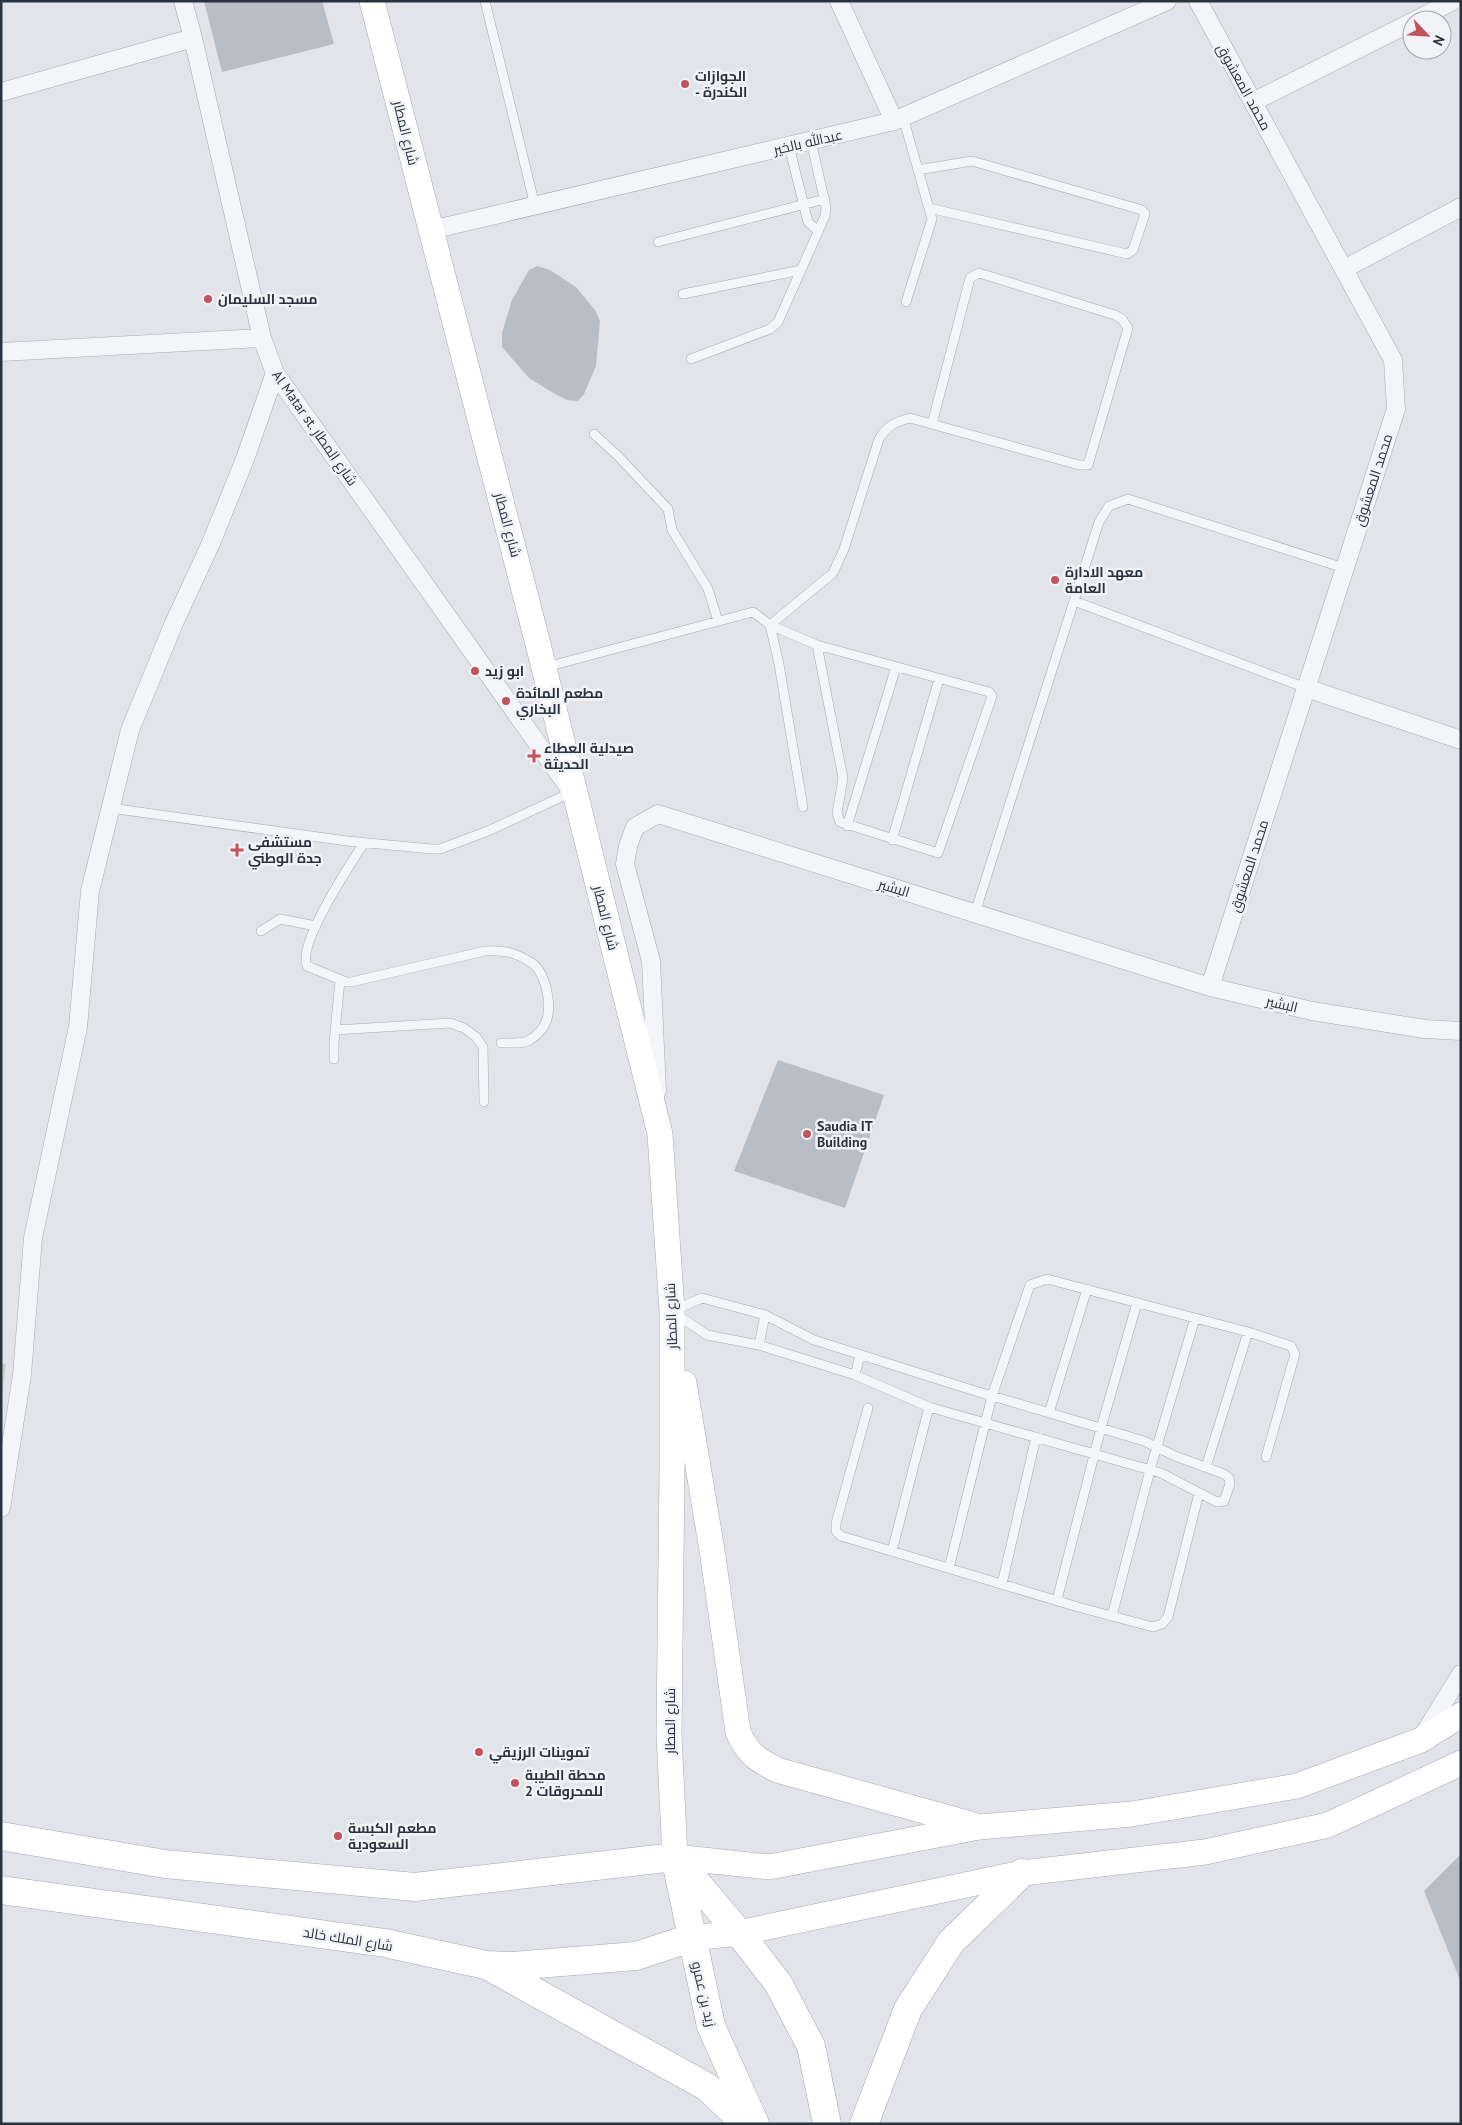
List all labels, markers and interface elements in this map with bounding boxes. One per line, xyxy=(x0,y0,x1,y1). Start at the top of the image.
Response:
north arrow xyxy=(1402,10,1452,60)
text: N xyxy=(1429,33,1449,48)
street label: محمد المعشوق xyxy=(1213,41,1275,133)
place label: الجوازات - الكندرة xyxy=(695,67,747,101)
marker: الجوازات - الكندرة xyxy=(679,78,691,90)
street label: شارع المطار xyxy=(389,98,423,167)
street label: عبدالله بالخير xyxy=(771,125,844,159)
place label: مسجد السليمان xyxy=(218,290,318,308)
marker: مسجد السليمان xyxy=(202,293,214,305)
street label: Al Matar st. شارع المطار xyxy=(268,367,362,489)
street label: محمد المعشوق xyxy=(1350,431,1396,529)
street label: شارع المطار xyxy=(490,490,525,559)
place label: معهد الادارة العامة xyxy=(1065,563,1143,597)
marker: معهد الادارة العامة xyxy=(1049,574,1061,586)
place label: ابو زيد xyxy=(485,662,524,680)
marker: ابو زيد xyxy=(469,665,481,677)
place label: مطعم المائدة البخاري xyxy=(516,684,603,720)
marker: مطعم المائدة البخاري xyxy=(500,695,512,707)
place label: صيدلية العطاء الحديثة xyxy=(544,739,634,773)
marker: صيدلية العطاء الحديثة xyxy=(528,750,540,762)
street label: محمد المعشوق xyxy=(1226,817,1272,915)
place label: مستشفى جدة الوطني xyxy=(248,833,322,870)
marker: مستشفى جدة الوطني xyxy=(230,843,244,857)
street label: البشير xyxy=(875,874,912,901)
street label: شارع المطار xyxy=(589,883,623,952)
street label: البشير xyxy=(1263,991,1300,1016)
place label: Saudia IT Building xyxy=(817,1117,873,1151)
marker: Saudia IT Building xyxy=(801,1128,813,1140)
street label: شارع المطار xyxy=(661,1283,681,1350)
street label: شارع المطار xyxy=(661,1688,679,1755)
place label: تموينات الرزيقي xyxy=(489,1743,590,1764)
marker: تموينات الرزيقي xyxy=(473,1746,485,1758)
place label: محطة الطيبة 2 للمحروقات xyxy=(525,1766,606,1800)
marker: محطة الطيبة 2 للمحروقات xyxy=(509,1777,521,1789)
place label: مطعم الكبسة السعودية xyxy=(348,1819,436,1853)
marker: مطعم الكبسة السعودية xyxy=(332,1830,344,1842)
street label: شارع الملك خالد xyxy=(302,1923,394,1955)
street label: زيد بن عمرو xyxy=(688,1960,720,2028)

